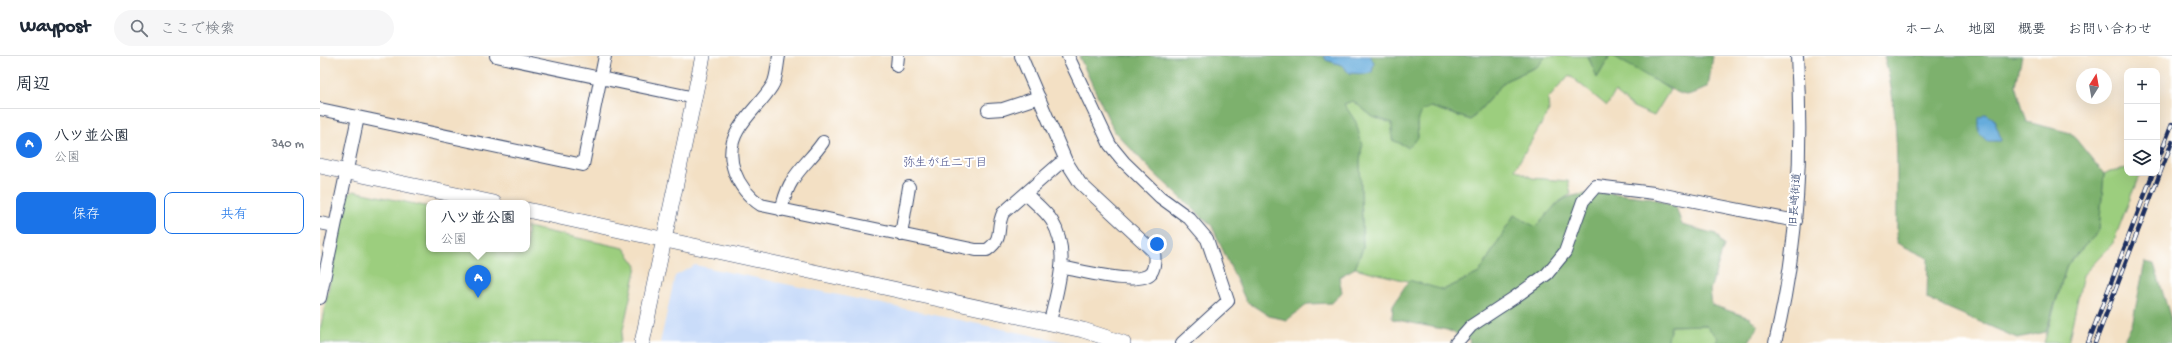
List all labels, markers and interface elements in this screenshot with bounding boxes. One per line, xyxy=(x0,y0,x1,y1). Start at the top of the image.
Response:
search box xyxy=(114,10,394,46)
text: Waypost xyxy=(20,16,90,39)
icon: search xyxy=(128,17,150,39)
text: ここで検索 xyxy=(160,21,235,39)
text: ホーム xyxy=(1905,22,1946,39)
text: 地図 xyxy=(1968,22,1996,39)
text: 概要 xyxy=(2018,22,2046,39)
text: お問い合わせ xyxy=(2068,22,2152,39)
north arrow xyxy=(2076,68,2112,104)
map controls xyxy=(2124,68,2160,176)
button: + xyxy=(2124,68,2160,104)
text: 周辺 xyxy=(16,76,50,96)
button: − xyxy=(2124,104,2160,140)
text: 八ツ並公園 xyxy=(54,128,129,146)
text: A xyxy=(25,137,33,152)
text: 340 m xyxy=(271,137,304,152)
button: layers xyxy=(2124,140,2160,176)
text: 公園 xyxy=(54,151,80,166)
district label: 弥生が丘二丁目 xyxy=(903,156,987,171)
street label: 旧長崎街道 xyxy=(1787,172,1804,228)
button: 保存 xyxy=(16,192,156,234)
button: 共有 xyxy=(164,192,304,234)
popup xyxy=(426,200,530,252)
text: 八ツ並公園 xyxy=(440,210,516,228)
text: 公園 xyxy=(440,233,467,248)
your location xyxy=(1147,234,1167,254)
pin: A xyxy=(465,265,491,298)

